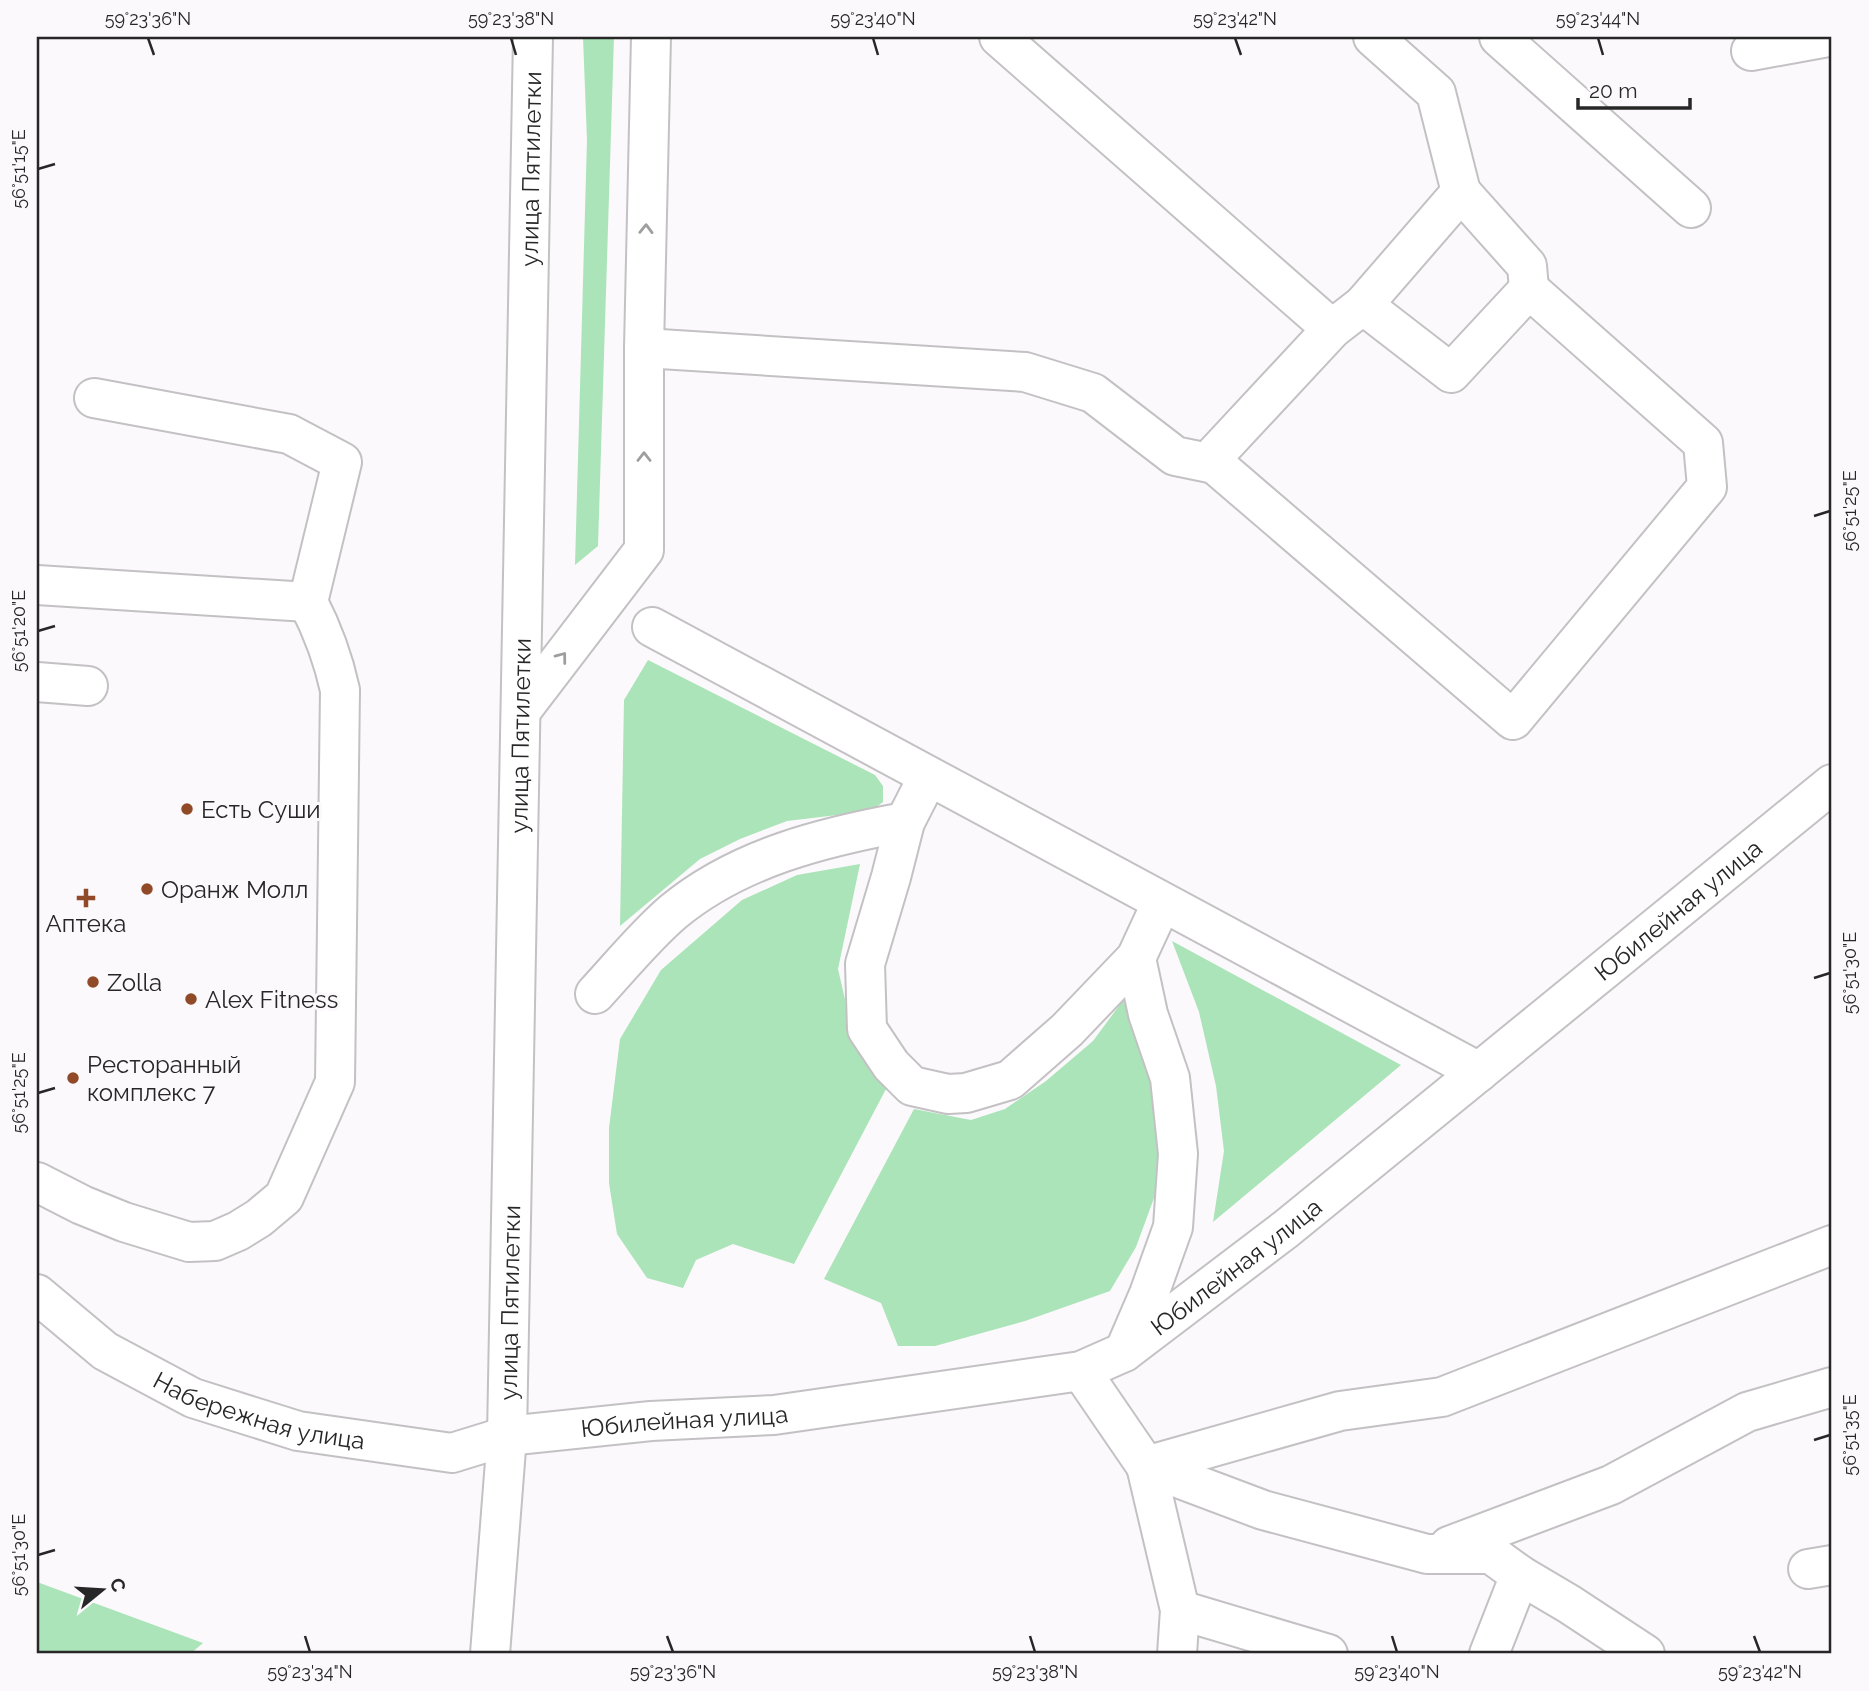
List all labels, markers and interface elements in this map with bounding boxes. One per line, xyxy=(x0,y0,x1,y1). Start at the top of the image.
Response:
text: 59°23'36"N xyxy=(105,8,191,29)
text: 59°23'38"N xyxy=(468,8,554,29)
text: 59°23'40"N xyxy=(830,8,916,29)
text: 59°23'42"N xyxy=(1193,8,1277,29)
text: 59°23'44"N xyxy=(1556,8,1640,29)
scale bar xyxy=(1578,66,1690,110)
street label: улица Пятилетки xyxy=(514,71,547,267)
text: 20 m xyxy=(1589,78,1637,103)
text: 56°51'15"E xyxy=(8,129,29,209)
one-way arrow xyxy=(639,224,654,235)
one-way arrow xyxy=(636,451,652,462)
text: 56°51'25"E xyxy=(1839,470,1860,552)
text: 56°51'20"E xyxy=(8,590,29,672)
street label: улица Пятилетки xyxy=(504,638,536,834)
one-way arrow xyxy=(554,652,567,665)
place label: Есть Суши xyxy=(201,795,321,824)
marker: Есть Суши xyxy=(179,801,195,817)
street label: Юбилейная улица xyxy=(1588,833,1767,986)
place label: Оранж Молл xyxy=(161,875,308,904)
marker: Оранж Молл xyxy=(139,881,155,897)
marker: Аптека xyxy=(78,890,94,906)
place label: Аптека xyxy=(46,909,126,938)
text: 56°51'30"E xyxy=(1839,932,1860,1014)
place label: Zolla xyxy=(107,968,162,997)
marker: Zolla xyxy=(85,974,101,990)
place label: Alex Fitness xyxy=(205,985,338,1014)
marker: Alex Fitness xyxy=(183,991,199,1007)
place label: Ресторанный комплекс 7 xyxy=(87,1050,241,1107)
text: 56°51'25"E xyxy=(8,1052,29,1134)
marker: Ресторанный комплекс 7 xyxy=(65,1070,81,1086)
street label: Юбилейная улица xyxy=(1145,1192,1327,1341)
street label: улица Пятилетки xyxy=(493,1205,526,1401)
street label: Набережная улица xyxy=(149,1365,367,1455)
text: 56°51'35"E xyxy=(1839,1394,1860,1476)
street label: Юбилейная улица xyxy=(579,1399,790,1443)
text: 56°51'30"E xyxy=(8,1514,29,1596)
north arrow xyxy=(66,1554,136,1624)
text: С xyxy=(106,1575,131,1594)
text: 59°23'34"N xyxy=(267,1661,353,1682)
text: 59°23'36"N xyxy=(630,1661,716,1682)
text: 59°23'38"N xyxy=(992,1661,1078,1682)
text: 59°23'40"N xyxy=(1354,1661,1440,1682)
text: 59°23'42"N xyxy=(1718,1661,1802,1682)

